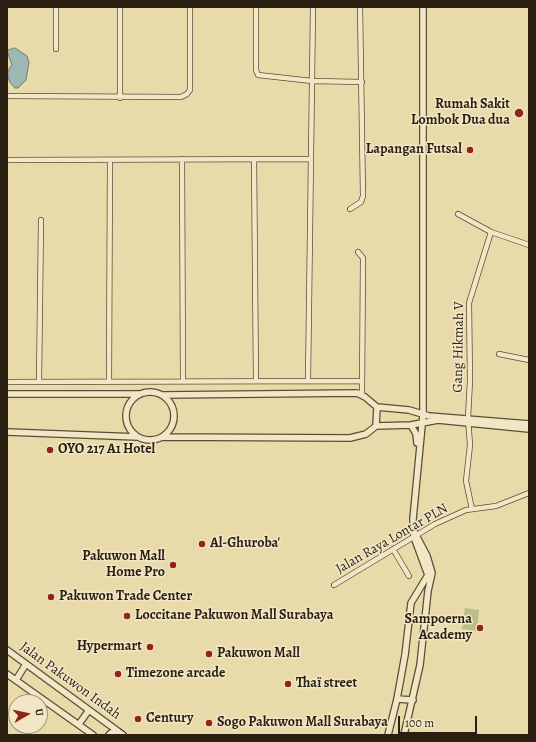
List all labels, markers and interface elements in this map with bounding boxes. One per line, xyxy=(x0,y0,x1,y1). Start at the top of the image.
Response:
place label: Rumah Sakit Lombok Dua dua xyxy=(411,97,510,130)
marker: Rumah Sakit Lombok Dua dua xyxy=(513,107,525,119)
place label: Lapangan Futsal xyxy=(366,142,462,158)
marker: Lapangan Futsal xyxy=(465,145,475,155)
street label: Gang Hikmah V xyxy=(450,301,468,393)
place label: OYO 217 A1 Hotel xyxy=(58,442,155,458)
marker: OYO 217 A1 Hotel xyxy=(45,445,55,455)
street label: Jalan Raya Lontar PLN xyxy=(333,500,451,578)
place label: Al-Ghuroba' xyxy=(210,536,280,552)
marker: Al-Ghuroba' xyxy=(197,539,207,549)
place label: Pakuwon Mall Home Pro xyxy=(82,549,165,582)
marker: Pakuwon Mall Home Pro xyxy=(168,560,178,570)
place label: Pakuwon Trade Center xyxy=(59,589,192,605)
marker: Pakuwon Trade Center xyxy=(46,592,56,602)
place label: Loccitane Pakuwon Mall Surabaya xyxy=(135,608,333,624)
marker: Loccitane Pakuwon Mall Surabaya xyxy=(122,611,132,621)
place label: Sampoerna Academy xyxy=(405,612,472,644)
marker: Sampoerna Academy xyxy=(475,623,485,633)
street label: Jalan Pakuwon Indah xyxy=(16,639,124,723)
place label: Hypermart xyxy=(77,639,142,655)
marker: Hypermart xyxy=(145,642,155,652)
place label: Pakuwon Mall xyxy=(217,646,300,662)
marker: Pakuwon Mall xyxy=(204,649,214,659)
place label: Timezone arcade xyxy=(126,666,225,682)
marker: Timezone arcade xyxy=(113,669,123,679)
place label: Thaï street xyxy=(296,676,357,692)
marker: Thaï street xyxy=(283,679,293,689)
north arrow xyxy=(8,694,48,734)
text: U xyxy=(31,707,47,717)
scale bar xyxy=(400,708,479,734)
place label: Century xyxy=(146,711,193,727)
marker: Century xyxy=(133,714,143,724)
place label: Sogo Pakuwon Mall Surabaya xyxy=(217,715,388,731)
text: 100 m xyxy=(405,715,434,731)
marker: Sogo Pakuwon Mall Surabaya xyxy=(204,718,214,728)

